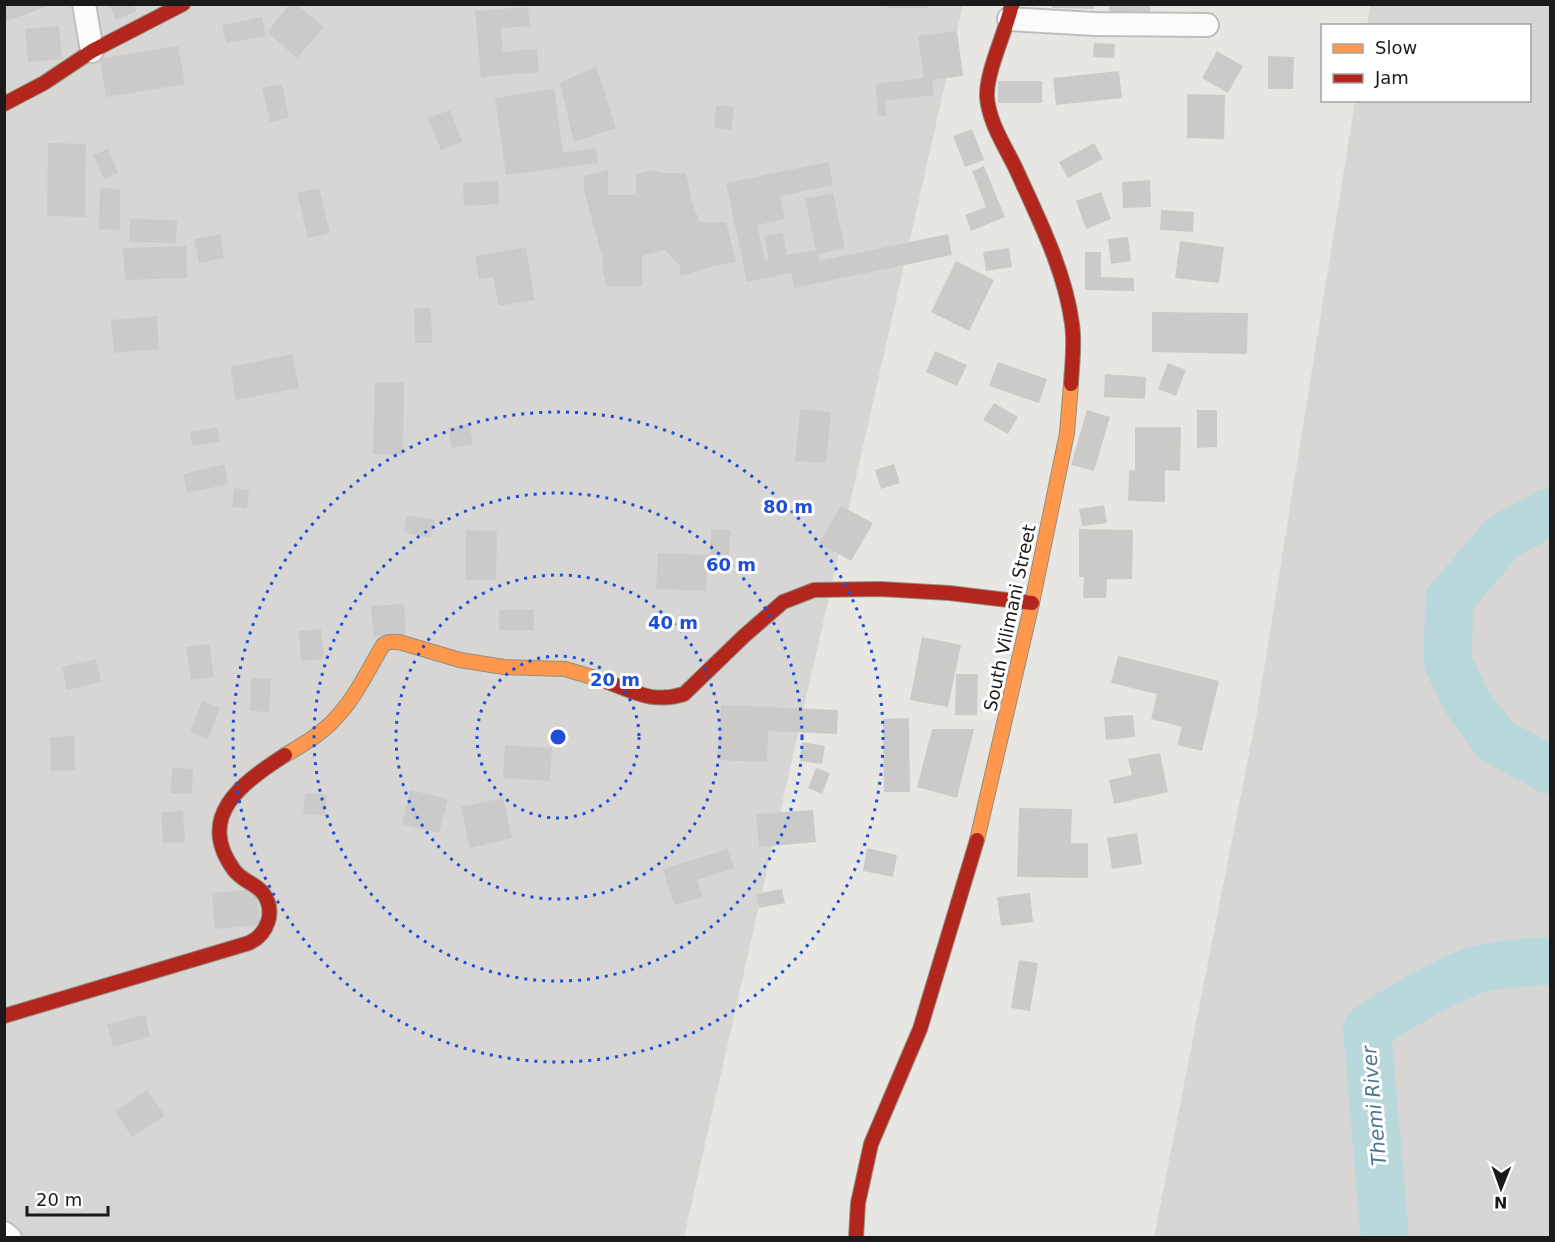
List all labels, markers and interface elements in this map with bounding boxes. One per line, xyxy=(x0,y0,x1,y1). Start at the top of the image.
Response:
legend xyxy=(1321,24,1531,102)
text: Slow xyxy=(1375,37,1417,58)
text: Jam xyxy=(1374,67,1409,88)
text: 80 m xyxy=(763,496,813,517)
street label: South Vilimani Street xyxy=(979,523,1040,713)
text: 60 m xyxy=(706,554,756,575)
text: 40 m xyxy=(648,612,698,633)
text: 20 m xyxy=(590,669,640,690)
centre of rings xyxy=(548,727,568,747)
water label: Themi River xyxy=(1357,1043,1391,1167)
north arrow xyxy=(1471,1158,1531,1218)
scale bar xyxy=(27,1179,108,1217)
text: 20 m xyxy=(36,1189,82,1210)
text: N xyxy=(1494,1193,1508,1212)

